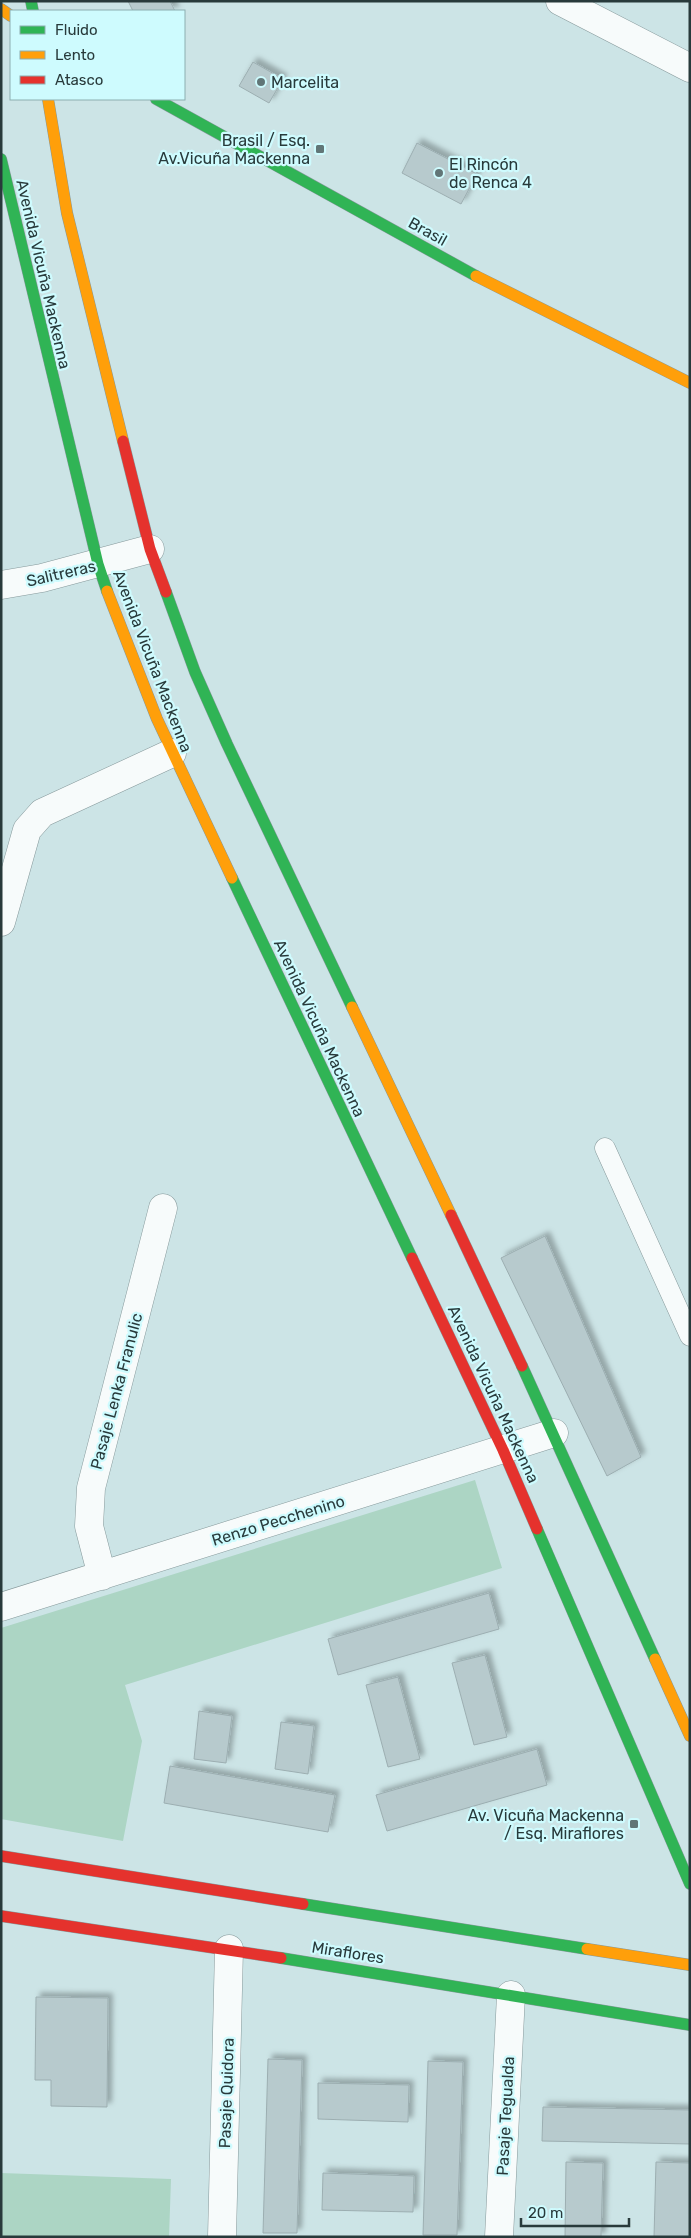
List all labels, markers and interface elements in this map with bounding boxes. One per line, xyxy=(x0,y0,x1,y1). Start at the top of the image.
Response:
legend xyxy=(10,10,185,100)
text: Fluido xyxy=(55,21,98,39)
text: Lento xyxy=(55,46,95,64)
text: Atasco xyxy=(55,71,103,89)
place label: Marcelita xyxy=(271,73,339,92)
marker: Marcelita xyxy=(255,76,267,88)
place label: Brasil / Esq. Av.Vicuña Mackenna xyxy=(158,131,310,168)
marker: Brasil / Esq. Av.Vicuña Mackenna xyxy=(314,143,326,155)
place label: El Rincón de Renca 4 xyxy=(449,155,532,192)
marker: El Rincón de Renca 4 xyxy=(433,167,445,179)
street label: Avenida Vicuña Mackenna xyxy=(12,178,75,371)
street label: Brasil xyxy=(405,213,450,250)
street label: Salitreras xyxy=(25,556,98,591)
street label: Avenida Vicuña Mackenna xyxy=(109,567,196,755)
street label: Avenida Vicuña Mackenna xyxy=(270,936,369,1120)
street label: Avenida Vicuña Mackenna xyxy=(444,1302,543,1486)
street label: Pasaje Lenka Franulic xyxy=(86,1311,147,1471)
street label: Renzo Pecchenino xyxy=(209,1491,347,1550)
place label: Av. Vicuña Mackenna / Esq. Miraflores xyxy=(468,1806,624,1843)
marker: Av. Vicuña Mackenna / Esq. Miraflores xyxy=(628,1818,640,1830)
street label: Miraflores xyxy=(310,1937,386,1968)
street label: Pasaje Quidora xyxy=(215,2037,238,2149)
street label: Pasaje Tegualda xyxy=(493,2056,518,2176)
scale bar xyxy=(521,2196,628,2228)
text: 20 m xyxy=(528,2204,563,2222)

